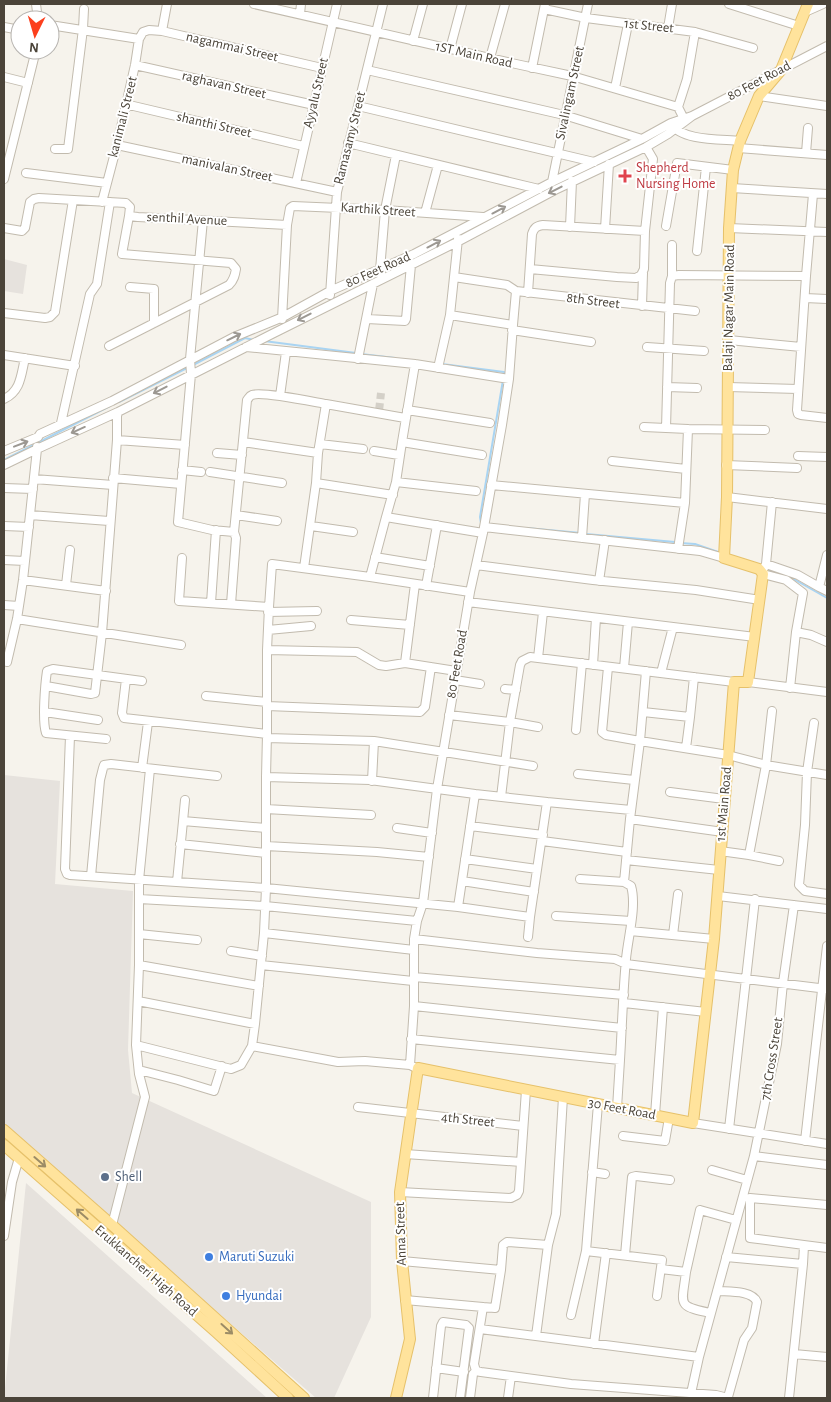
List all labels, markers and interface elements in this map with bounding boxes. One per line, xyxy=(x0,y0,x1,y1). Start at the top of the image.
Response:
north arrow xyxy=(10,10,60,60)
street label: 1st Street xyxy=(624,16,675,36)
street label: nagammai Street xyxy=(185,30,280,65)
street label: 1ST Main Road xyxy=(434,39,514,71)
text: N xyxy=(28,40,39,54)
street label: Sivalingam Street xyxy=(553,44,587,141)
street label: Ayyalu Street xyxy=(301,56,331,130)
street label: 80 Feet Road xyxy=(725,59,793,103)
street label: raghavan Street xyxy=(181,69,268,102)
street label: kanimali Street xyxy=(106,75,140,159)
street label: Ramasamy Street xyxy=(332,90,368,186)
street label: shanthi Street xyxy=(175,110,253,141)
street label: manivalan Street xyxy=(180,152,274,185)
place label: Shepherd Nursing Home xyxy=(636,161,716,191)
marker: Shepherd Nursing Home xyxy=(618,169,632,183)
one-way arrow xyxy=(547,185,562,195)
street label: Karthik Street xyxy=(340,200,417,220)
one-way arrow xyxy=(491,205,506,214)
street label: senthil Avenue xyxy=(146,210,228,228)
one-way arrow xyxy=(426,239,441,249)
street label: Balaji Nagar Main Road xyxy=(721,244,737,372)
street label: 80 Feet Road xyxy=(343,249,413,291)
street label: 8th Street xyxy=(566,291,621,311)
one-way arrow xyxy=(297,312,312,322)
one-way arrow xyxy=(226,332,241,341)
one-way arrow xyxy=(153,385,168,395)
one-way arrow xyxy=(71,426,86,436)
one-way arrow xyxy=(12,439,28,448)
street label: 80 Feet Road xyxy=(444,629,470,699)
street label: 1st Main Road xyxy=(714,766,734,842)
street label: 7th Cross Street xyxy=(759,1016,786,1102)
street label: 30 Feet Road xyxy=(587,1096,657,1122)
street label: 4th Street xyxy=(441,1110,496,1130)
one-way arrow xyxy=(34,1156,47,1168)
place label: Shell xyxy=(115,1170,142,1184)
marker: Shell xyxy=(99,1171,111,1183)
street label: Anna Street xyxy=(393,1201,409,1266)
one-way arrow xyxy=(76,1209,89,1220)
street label: Erukkancheri High Road xyxy=(92,1223,200,1319)
place label: Maruti Suzuki xyxy=(219,1250,295,1264)
marker: Maruti Suzuki xyxy=(203,1251,215,1263)
place label: Hyundai xyxy=(236,1289,282,1303)
marker: Hyundai xyxy=(220,1290,232,1302)
one-way arrow xyxy=(220,1323,233,1335)

